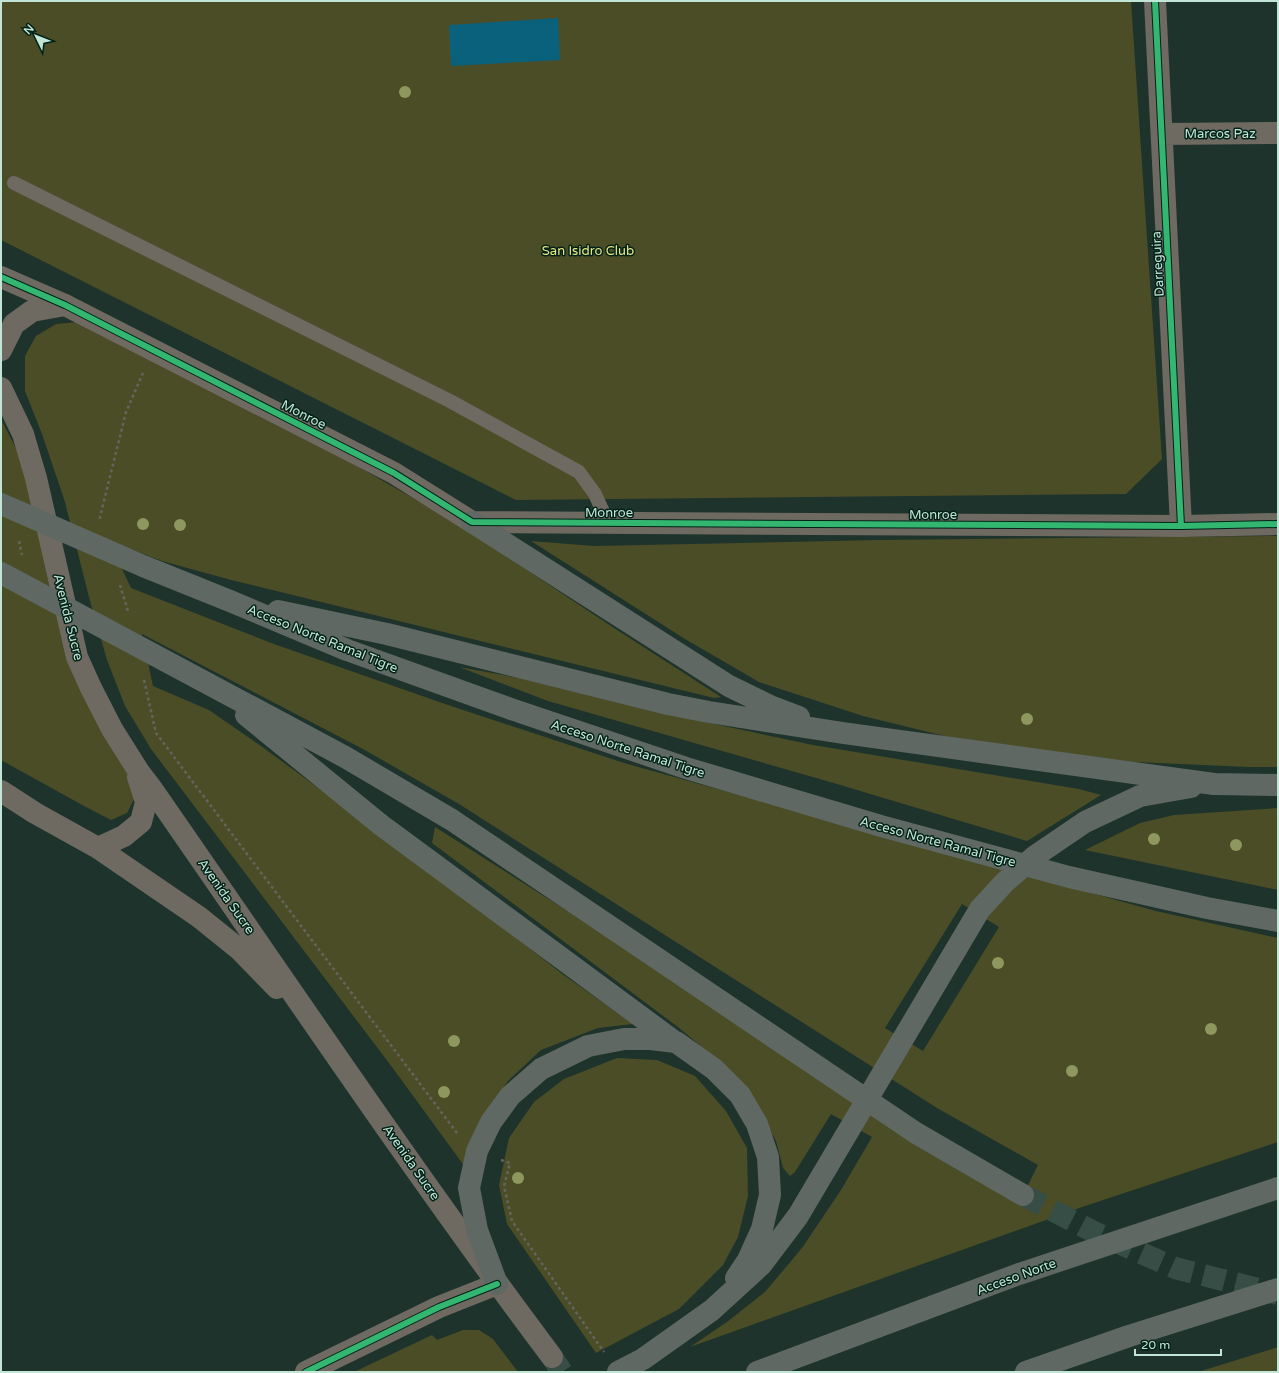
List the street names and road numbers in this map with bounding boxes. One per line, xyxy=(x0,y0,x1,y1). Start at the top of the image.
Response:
street label: Marcos Paz xyxy=(1184,126,1256,142)
street label: Darreguira xyxy=(1148,231,1168,297)
street label: Monroe xyxy=(278,397,329,433)
street label: Monroe xyxy=(585,505,633,521)
street label: Monroe xyxy=(909,507,957,523)
street label: Avenida Sucre xyxy=(50,572,86,662)
street label: Acceso Norte Ramal Tigre xyxy=(245,601,400,676)
street label: Acceso Norte Ramal Tigre xyxy=(549,717,707,781)
street label: Acceso Norte Ramal Tigre xyxy=(858,813,1017,870)
street label: Avenida Sucre xyxy=(194,856,258,937)
street label: Avenida Sucre xyxy=(379,1122,443,1203)
street label: Acceso Norte xyxy=(974,1255,1058,1299)

